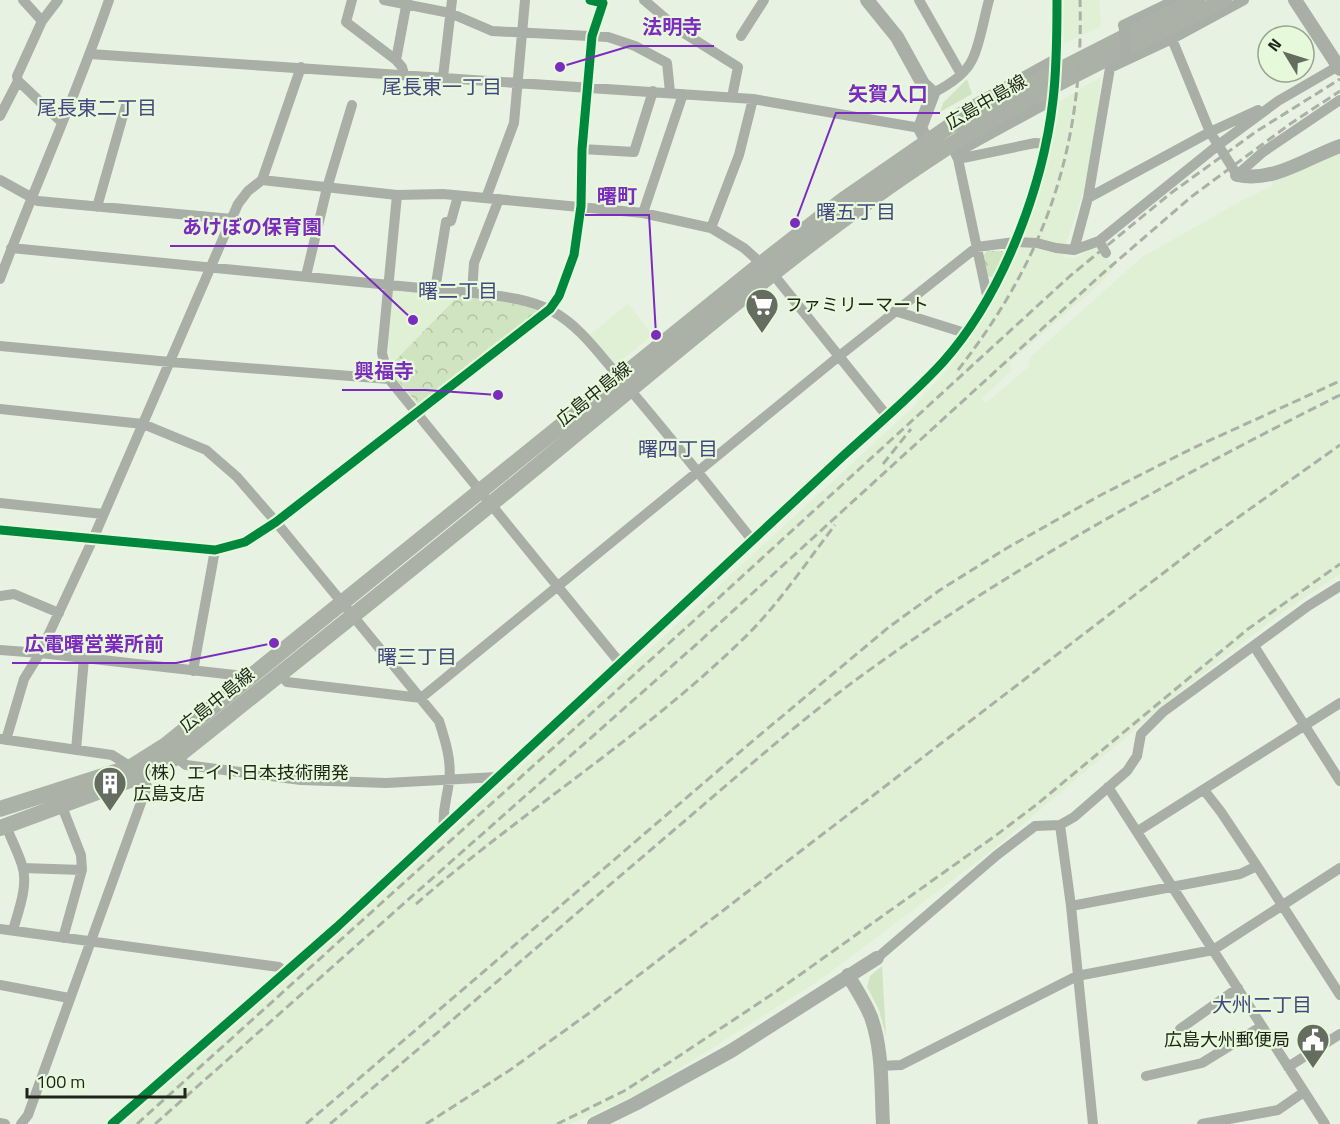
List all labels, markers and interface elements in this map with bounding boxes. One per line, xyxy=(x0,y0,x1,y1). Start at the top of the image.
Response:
callout: 法明寺 xyxy=(630,8,714,46)
text: 法明寺 xyxy=(642,11,702,42)
north arrow xyxy=(1256,24,1316,84)
text: N xyxy=(1261,33,1287,57)
street label: 広島中島線 xyxy=(940,67,1031,136)
district label: 尾長東一丁目 xyxy=(382,71,502,102)
callout: 矢賀入口 xyxy=(836,75,940,113)
text: 矢賀入口 xyxy=(848,78,928,109)
district label: 尾長東二丁目 xyxy=(37,92,157,123)
callout: 曙町 xyxy=(585,177,649,215)
text: 曙町 xyxy=(597,180,637,211)
district label: 曙五丁目 xyxy=(816,196,896,227)
callout: あけぼの保育園 xyxy=(170,208,334,246)
text: あけぼの保育園 xyxy=(182,211,322,242)
district label: 曙二丁目 xyxy=(418,275,498,306)
supermarket icon: ファミリーマート xyxy=(744,287,780,334)
place label: ファミリーマート xyxy=(785,291,929,318)
callout: 興福寺 xyxy=(342,352,426,390)
text: 興福寺 xyxy=(354,355,414,386)
street label: 広島中島線 xyxy=(550,355,637,432)
district label: 曙四丁目 xyxy=(638,433,718,464)
callout: 広電曙営業所前 xyxy=(12,625,176,663)
text: 広電曙営業所前 xyxy=(24,628,164,659)
district label: 曙三丁目 xyxy=(377,641,457,672)
street label: 広島中島線 xyxy=(173,661,260,738)
place label: （株）エイト日本技術開発 広島支店 xyxy=(133,759,349,807)
building icon: （株）エイト日本技術開発 広島支店 xyxy=(92,765,128,812)
district label: 大州二丁目 xyxy=(1212,989,1312,1020)
public building icon: 広島大州郵便局 xyxy=(1295,1022,1331,1069)
place label: 広島大州郵便局 xyxy=(1164,1026,1290,1053)
scale bar xyxy=(27,1061,184,1099)
text: 100 m xyxy=(36,1068,85,1095)

